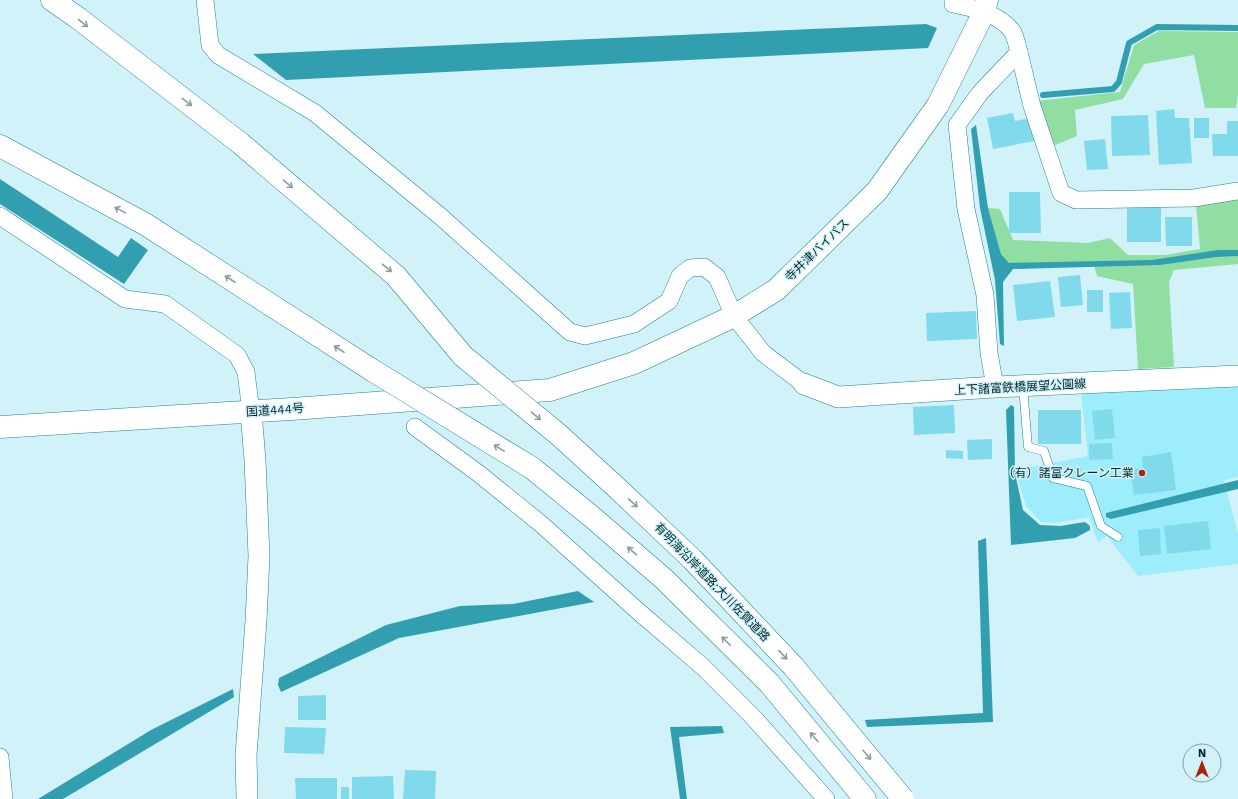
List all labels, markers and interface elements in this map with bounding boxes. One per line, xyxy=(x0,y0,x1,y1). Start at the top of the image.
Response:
one-way arrow xyxy=(78,18,89,27)
one-way arrow xyxy=(181,98,192,106)
one-way arrow xyxy=(282,179,293,188)
one-way arrow xyxy=(114,206,126,213)
street label: 寺井津バイパス xyxy=(782,216,852,284)
one-way arrow xyxy=(381,263,392,272)
one-way arrow xyxy=(224,274,236,282)
one-way arrow xyxy=(334,345,345,353)
street label: 上下諸富鉄橋展望公園線 xyxy=(954,377,1086,397)
street label: 国道444号 xyxy=(246,401,304,419)
one-way arrow xyxy=(531,412,541,421)
one-way arrow xyxy=(493,443,505,451)
place label: （有）諸富クレーン工業 xyxy=(1003,466,1134,480)
marker: （有）諸富クレーン工業 xyxy=(1137,468,1147,478)
one-way arrow xyxy=(628,498,638,508)
street label: 有明海沿岸道路;大川佐賀道路 xyxy=(652,520,772,644)
one-way arrow xyxy=(627,547,637,556)
one-way arrow xyxy=(721,636,731,646)
one-way arrow xyxy=(778,650,787,660)
one-way arrow xyxy=(809,731,818,742)
north arrow xyxy=(1182,743,1222,783)
text: N xyxy=(1198,747,1206,760)
one-way arrow xyxy=(862,749,871,760)

